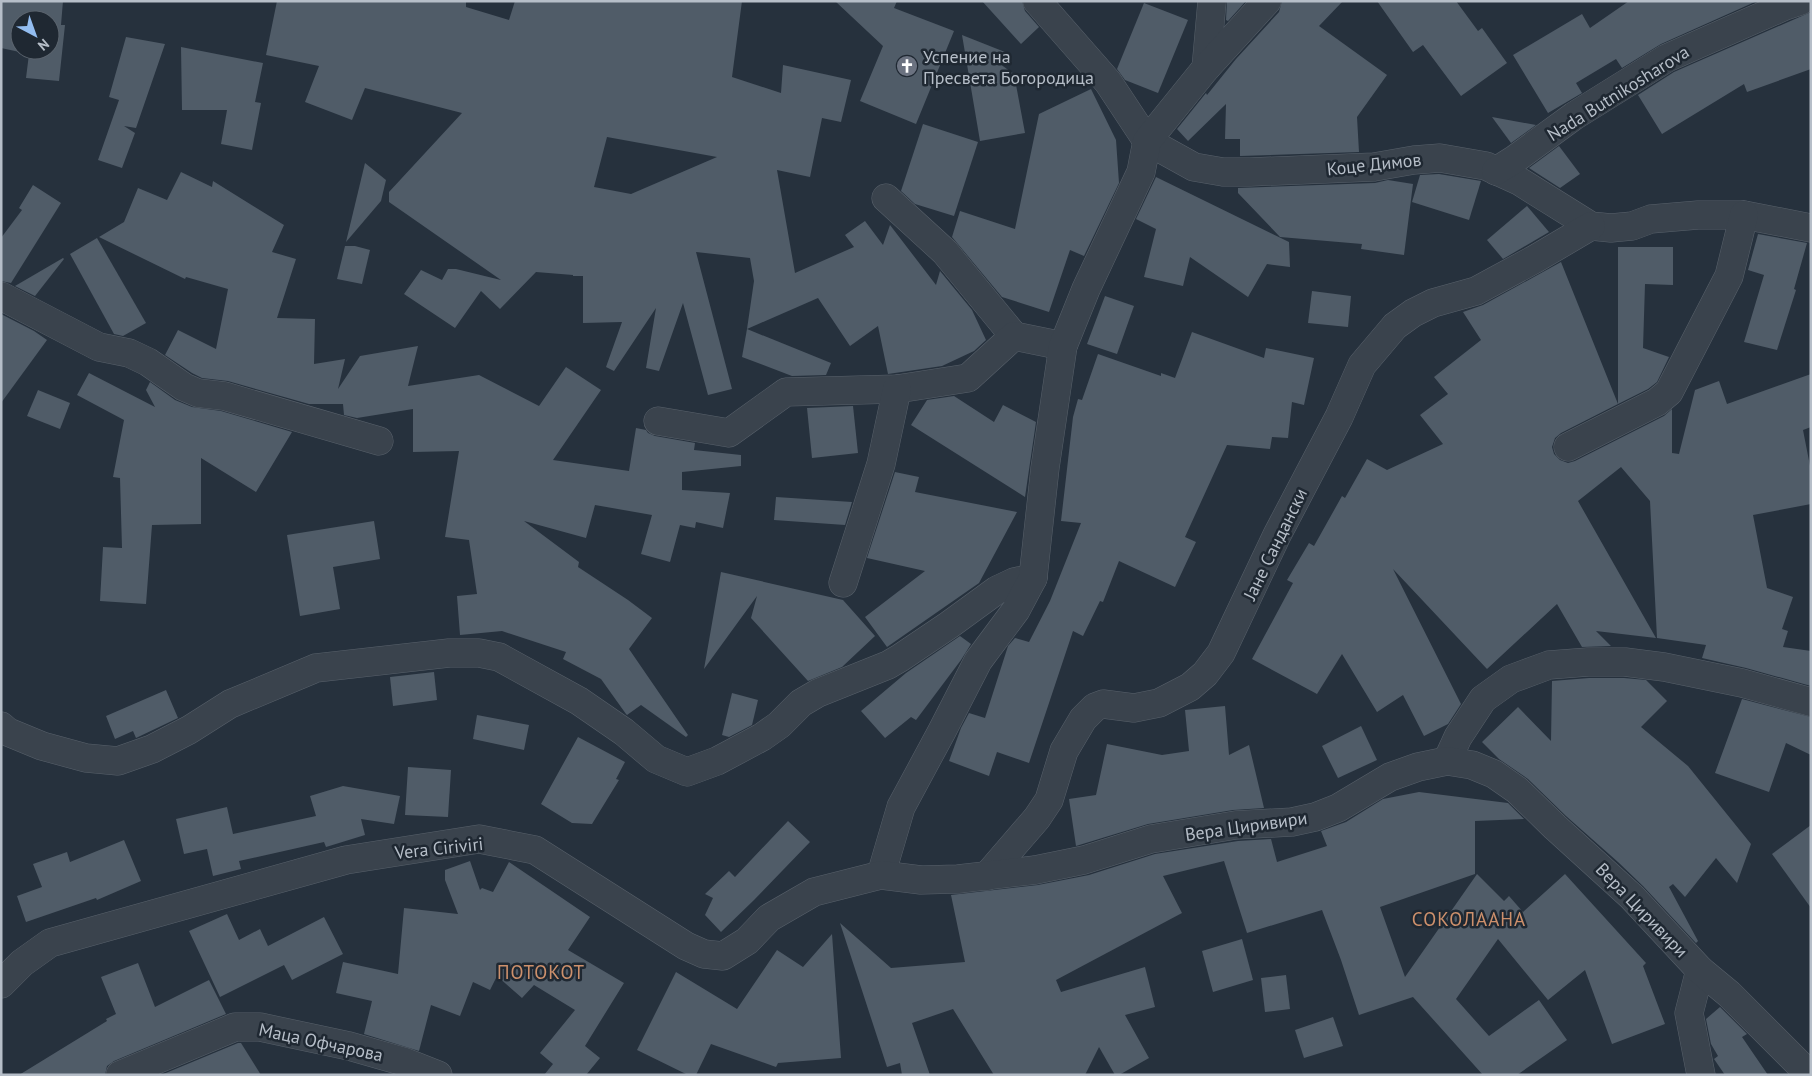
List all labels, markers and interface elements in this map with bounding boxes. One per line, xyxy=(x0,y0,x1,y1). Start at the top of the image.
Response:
north arrow xyxy=(10,10,60,60)
text: N xyxy=(34,35,53,55)
street label: Nada Butnikosharova xyxy=(1543,40,1693,146)
place label: Успение на Пресвета Богородица xyxy=(923,45,1094,89)
church icon: Успение на Пресвета Богородица xyxy=(895,54,919,78)
street label: Коце Димов xyxy=(1326,148,1422,180)
street label: Јане Сандански xyxy=(1238,484,1312,605)
street label: Вера Циривири xyxy=(1183,806,1309,846)
street label: Vera Ciriviri xyxy=(393,832,484,864)
street label: Вера Циривири xyxy=(1591,858,1693,962)
district label: СОКОЛААНА xyxy=(1412,907,1526,931)
district label: ПОТОКОТ xyxy=(497,960,585,984)
street label: Маца Офчарова xyxy=(257,1018,385,1066)

